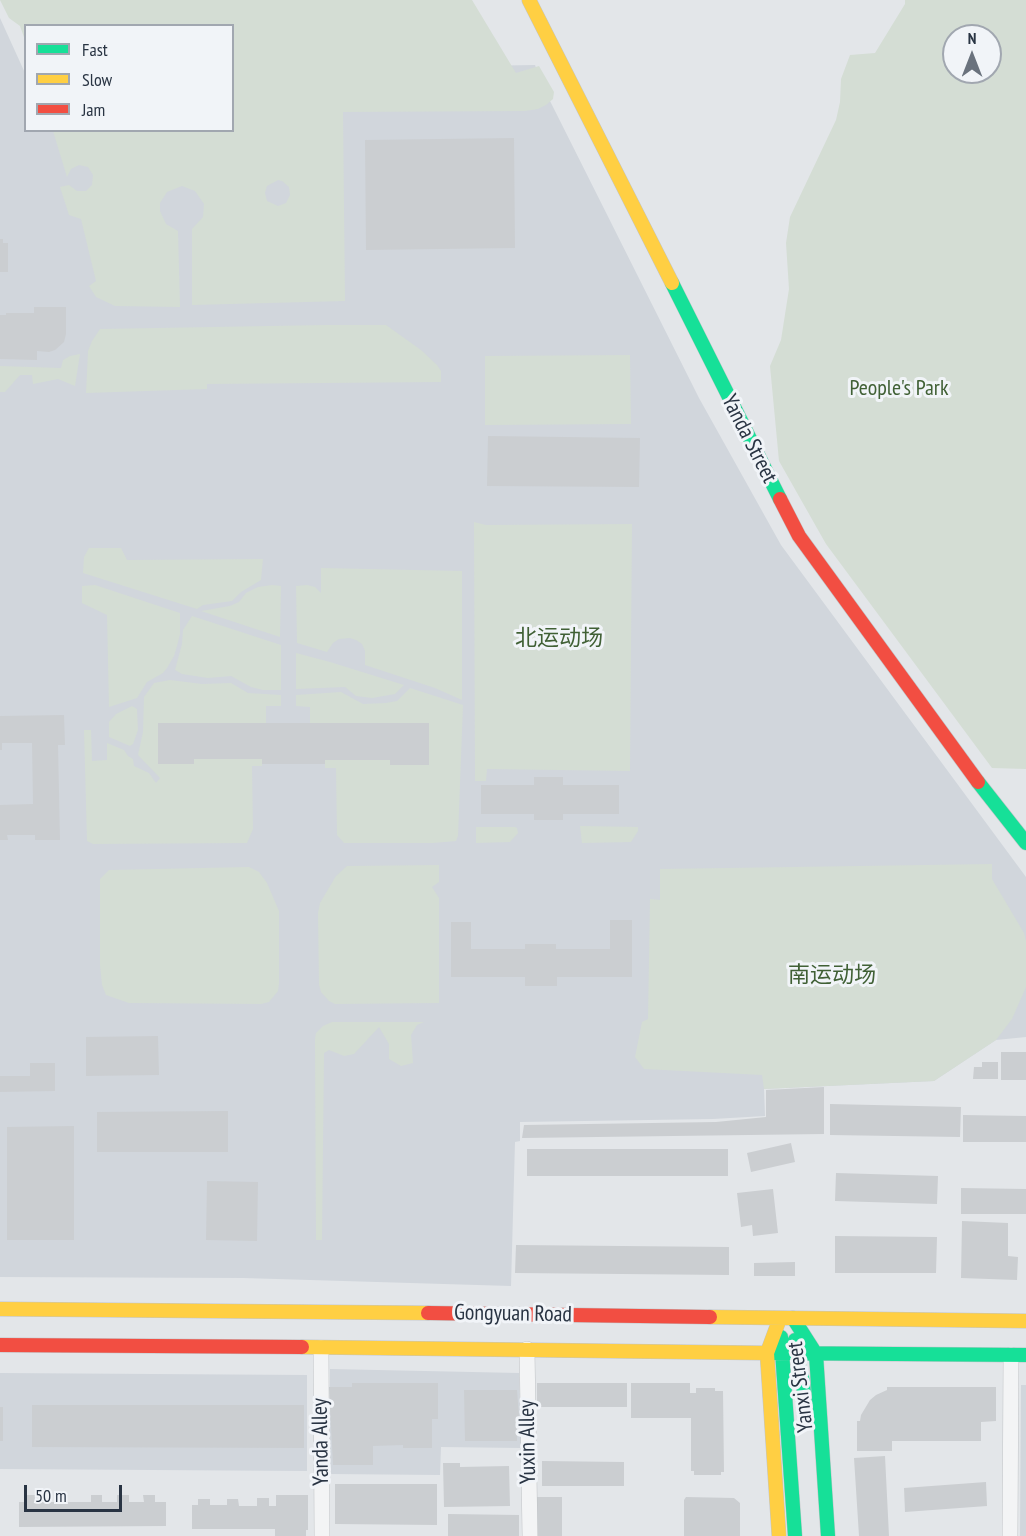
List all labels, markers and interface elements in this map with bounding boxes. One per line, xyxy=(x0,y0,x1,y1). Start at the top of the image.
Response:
legend xyxy=(24,24,234,132)
north arrow xyxy=(942,24,1002,84)
text: N xyxy=(968,28,976,48)
text: Fast xyxy=(82,38,108,61)
text: Slow xyxy=(82,68,112,91)
text: Jam xyxy=(82,98,105,121)
park label: People's Park xyxy=(850,376,948,402)
street label: Yanda Street xyxy=(716,390,782,488)
park label: 北运动场 xyxy=(515,626,603,652)
park label: 南运动场 xyxy=(788,963,876,989)
street label: Gongyuan Road xyxy=(454,1300,572,1328)
street label: Yanxi Street xyxy=(782,1340,820,1434)
street label: Yanda Alley xyxy=(307,1398,335,1486)
street label: Yuxin Alley xyxy=(514,1400,542,1484)
scale bar xyxy=(27,1473,124,1511)
text: 50 m xyxy=(35,1484,67,1507)

